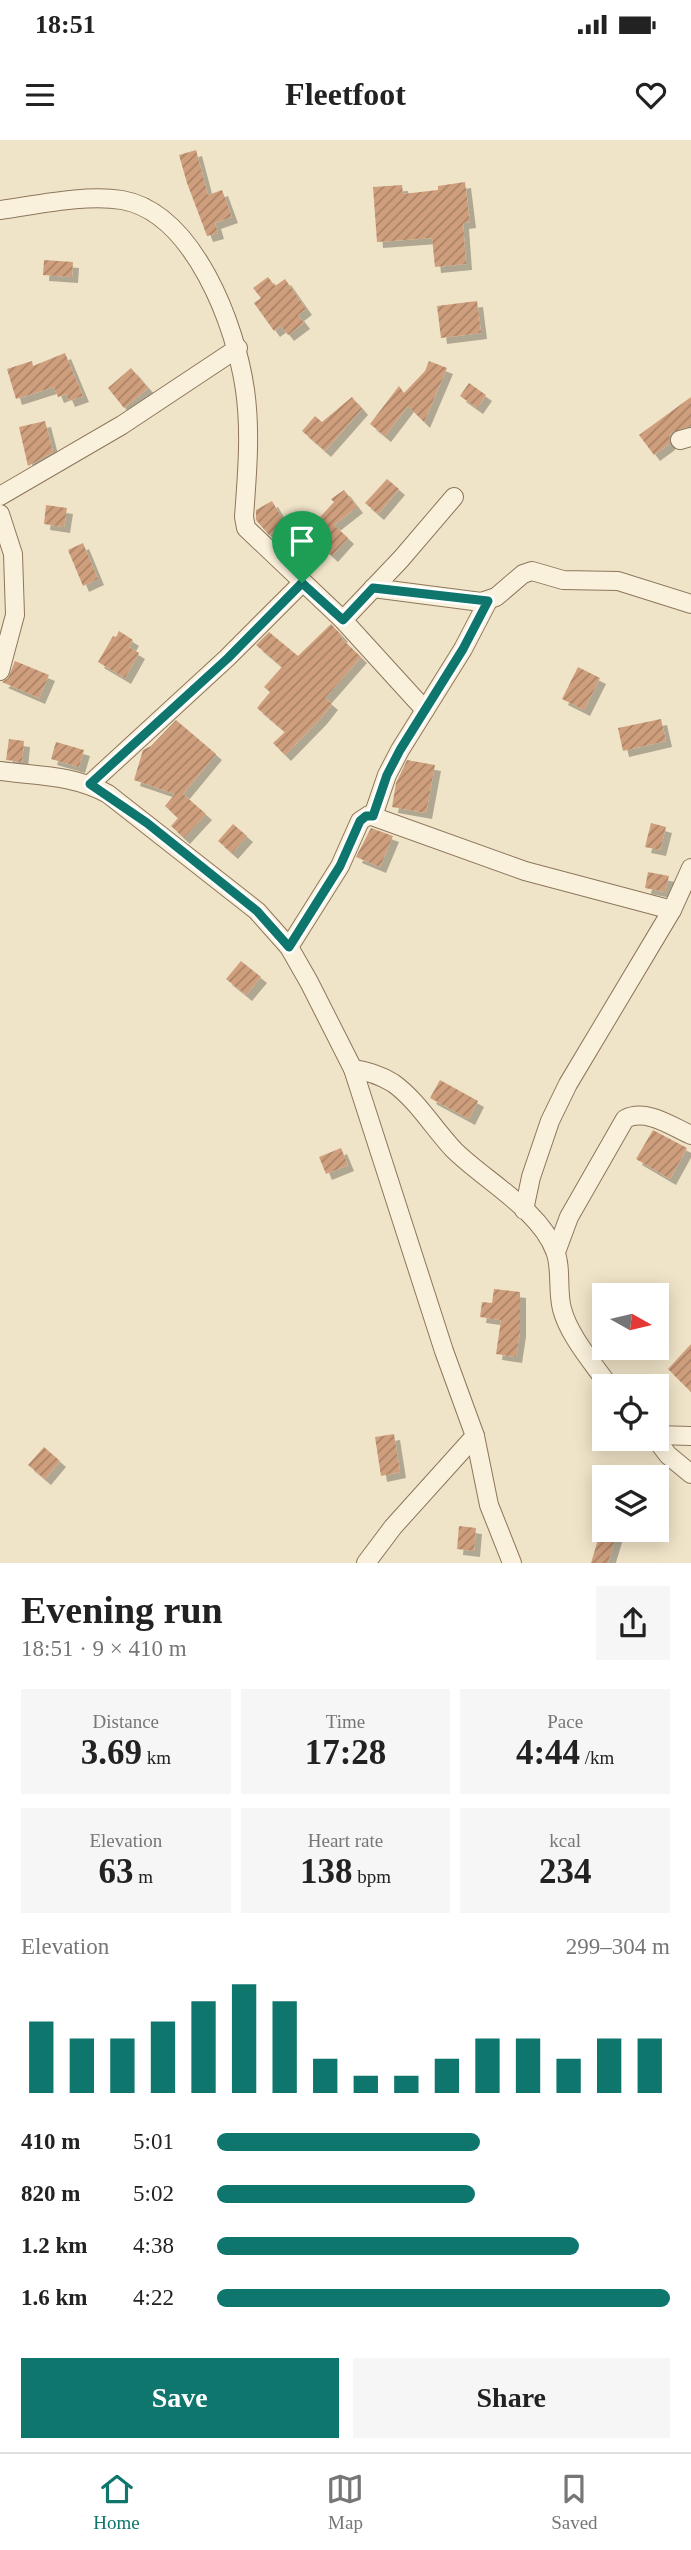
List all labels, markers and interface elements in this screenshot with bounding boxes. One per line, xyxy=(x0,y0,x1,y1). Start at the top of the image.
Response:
text: 18:51 xyxy=(35,10,96,39)
icon: menu xyxy=(21,76,59,114)
text: Fleetfoot xyxy=(285,76,406,112)
icon: heart xyxy=(632,76,670,114)
pin xyxy=(272,511,332,583)
icon: arrive xyxy=(283,522,321,560)
north arrow xyxy=(592,1283,668,1360)
map controls xyxy=(592,1283,669,1542)
button: locate xyxy=(592,1374,669,1451)
button: layers xyxy=(592,1465,669,1542)
button: share xyxy=(596,1586,670,1660)
text: Evening run xyxy=(21,1589,223,1631)
text: 18:51 · 9 × 410 m xyxy=(21,1636,187,1661)
text: Distance xyxy=(93,1711,159,1732)
text: Time xyxy=(326,1711,365,1732)
text: Pace xyxy=(547,1711,583,1732)
text: 3.69 xyxy=(81,1733,142,1772)
text: 17:28 xyxy=(305,1733,386,1772)
text: 4:44 xyxy=(516,1733,580,1772)
text: km xyxy=(142,1747,171,1768)
text: /km xyxy=(580,1747,614,1768)
text: Elevation xyxy=(89,1830,162,1851)
text: Heart rate xyxy=(308,1830,383,1851)
text: kcal xyxy=(549,1830,581,1851)
text: 63 xyxy=(99,1852,134,1891)
text: 138 xyxy=(300,1852,352,1891)
text: 234 xyxy=(539,1852,591,1891)
text: m xyxy=(134,1866,153,1887)
text: bpm xyxy=(352,1866,391,1887)
text: Elevation xyxy=(21,1934,109,1959)
text: 299–304 m xyxy=(566,1934,670,1959)
text: 410 m xyxy=(21,2129,80,2154)
text: 5:01 xyxy=(133,2129,174,2154)
text: 820 m xyxy=(21,2181,80,2206)
text: 5:02 xyxy=(133,2181,174,2206)
text: 1.2 km xyxy=(21,2233,87,2258)
text: 4:38 xyxy=(133,2233,174,2258)
text: 1.6 km xyxy=(21,2285,87,2310)
text: 4:22 xyxy=(133,2285,174,2310)
button: Save xyxy=(21,2358,339,2438)
button: Share xyxy=(353,2358,670,2438)
tab: Home xyxy=(93,2470,140,2534)
tab: Map xyxy=(326,2470,364,2534)
tab: Saved xyxy=(551,2470,598,2534)

